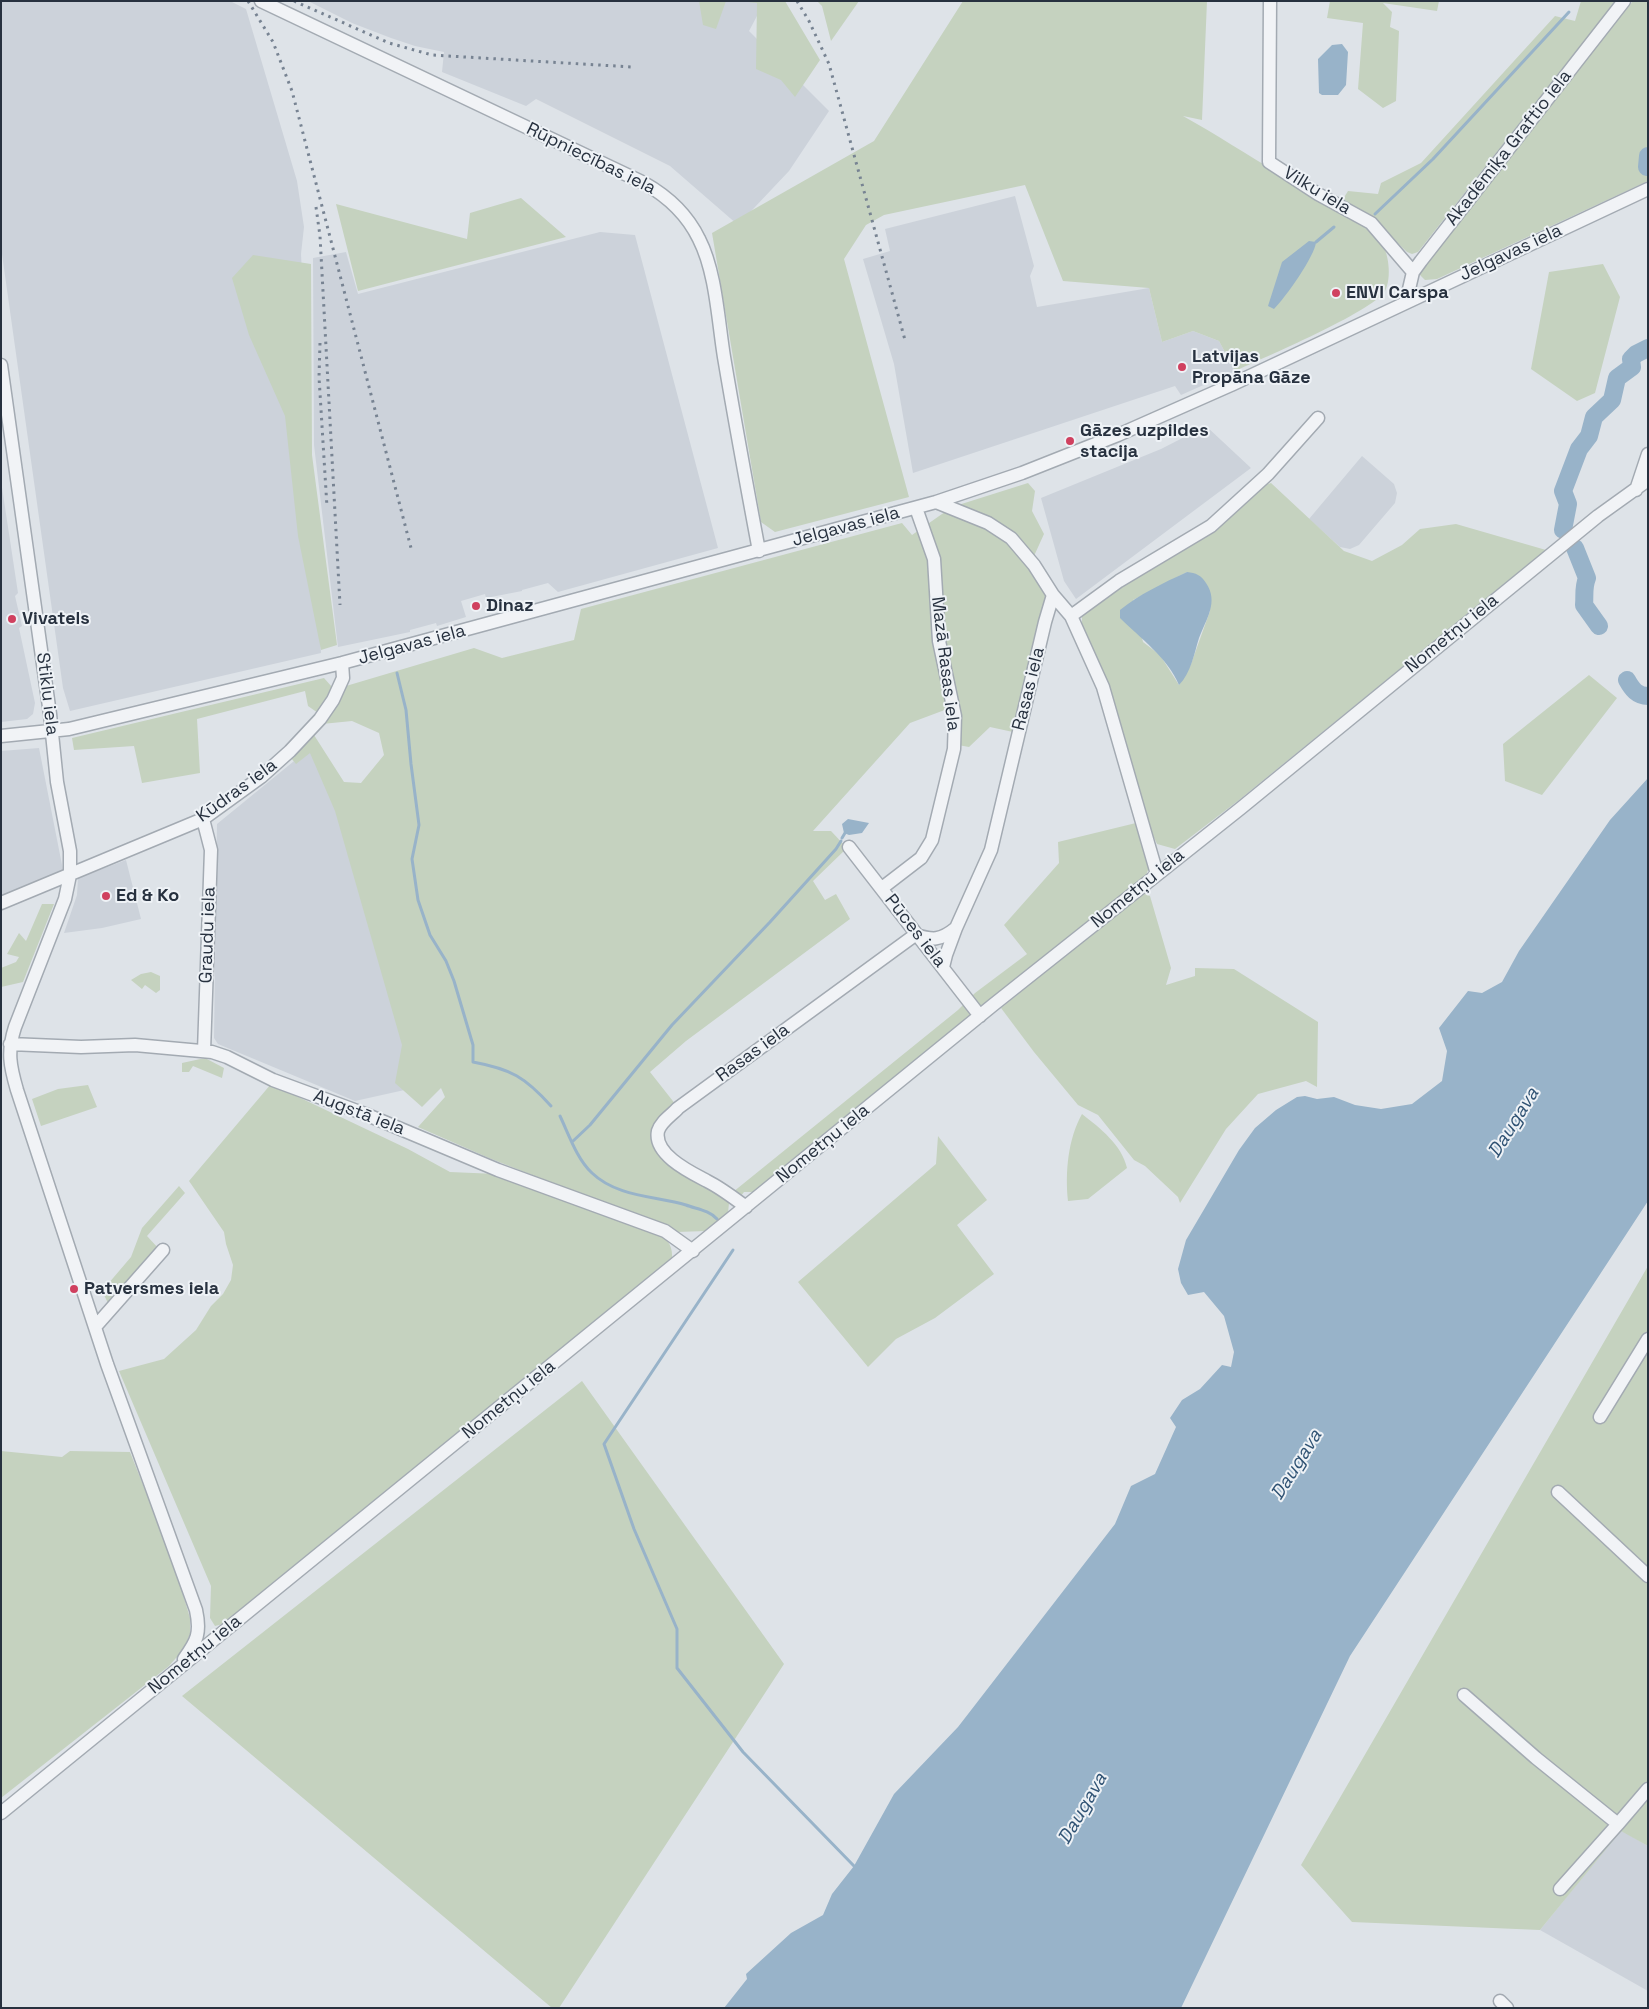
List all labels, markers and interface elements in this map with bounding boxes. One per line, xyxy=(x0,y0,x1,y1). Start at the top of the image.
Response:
street label: Akadēmiķa Graftio iela xyxy=(1442,66,1576,230)
street label: Rūpniecības iela xyxy=(523,118,659,200)
street label: Vilku iela xyxy=(1279,162,1355,220)
street label: Jelgavas iela xyxy=(1456,220,1566,286)
place label: ENVI Carspa xyxy=(1346,282,1449,304)
marker: ENVI Carspa xyxy=(1330,287,1342,299)
place label: Latvijas Propāna Gāze xyxy=(1192,346,1311,388)
marker: Latvijas Propāna Gāze xyxy=(1176,361,1188,373)
place label: Gāzes uzpildes stacija xyxy=(1080,420,1209,462)
marker: Gāzes uzpildes stacija xyxy=(1064,435,1076,447)
street label: Jelgavas iela xyxy=(790,502,902,552)
street label: Nometņu iela xyxy=(1401,590,1503,678)
place label: Dinaz xyxy=(486,595,534,617)
street label: Mazā Rasas iela xyxy=(926,595,964,733)
marker: Dinaz xyxy=(470,600,482,612)
place label: Vivatels xyxy=(22,608,90,630)
marker: Vivatels xyxy=(6,613,18,625)
street label: Jelgavas iela xyxy=(356,620,468,670)
street label: Rasas iela xyxy=(1008,645,1050,733)
street label: Stiklu iela xyxy=(31,651,63,737)
street label: Kūdras iela xyxy=(193,755,281,827)
street label: Nometņu iela xyxy=(1087,845,1189,933)
place label: Ed & Ko xyxy=(116,885,179,907)
street label: Graudu iela xyxy=(196,886,220,984)
marker: Ed & Ko xyxy=(100,890,112,902)
street label: Pūces iela xyxy=(880,890,950,972)
street label: Rasas iela xyxy=(712,1019,794,1087)
water label: Daugava xyxy=(1484,1084,1544,1162)
street label: Augstā iela xyxy=(310,1086,408,1140)
street label: Nometņu iela xyxy=(772,1100,874,1188)
place label: Patversmes iela xyxy=(84,1278,219,1300)
marker: Patversmes iela xyxy=(68,1283,80,1295)
street label: Nometņu iela xyxy=(458,1356,560,1444)
water label: Daugava xyxy=(1267,1426,1327,1504)
street label: Nometņu iela xyxy=(144,1611,246,1699)
water label: Daugava xyxy=(1054,1769,1112,1849)

